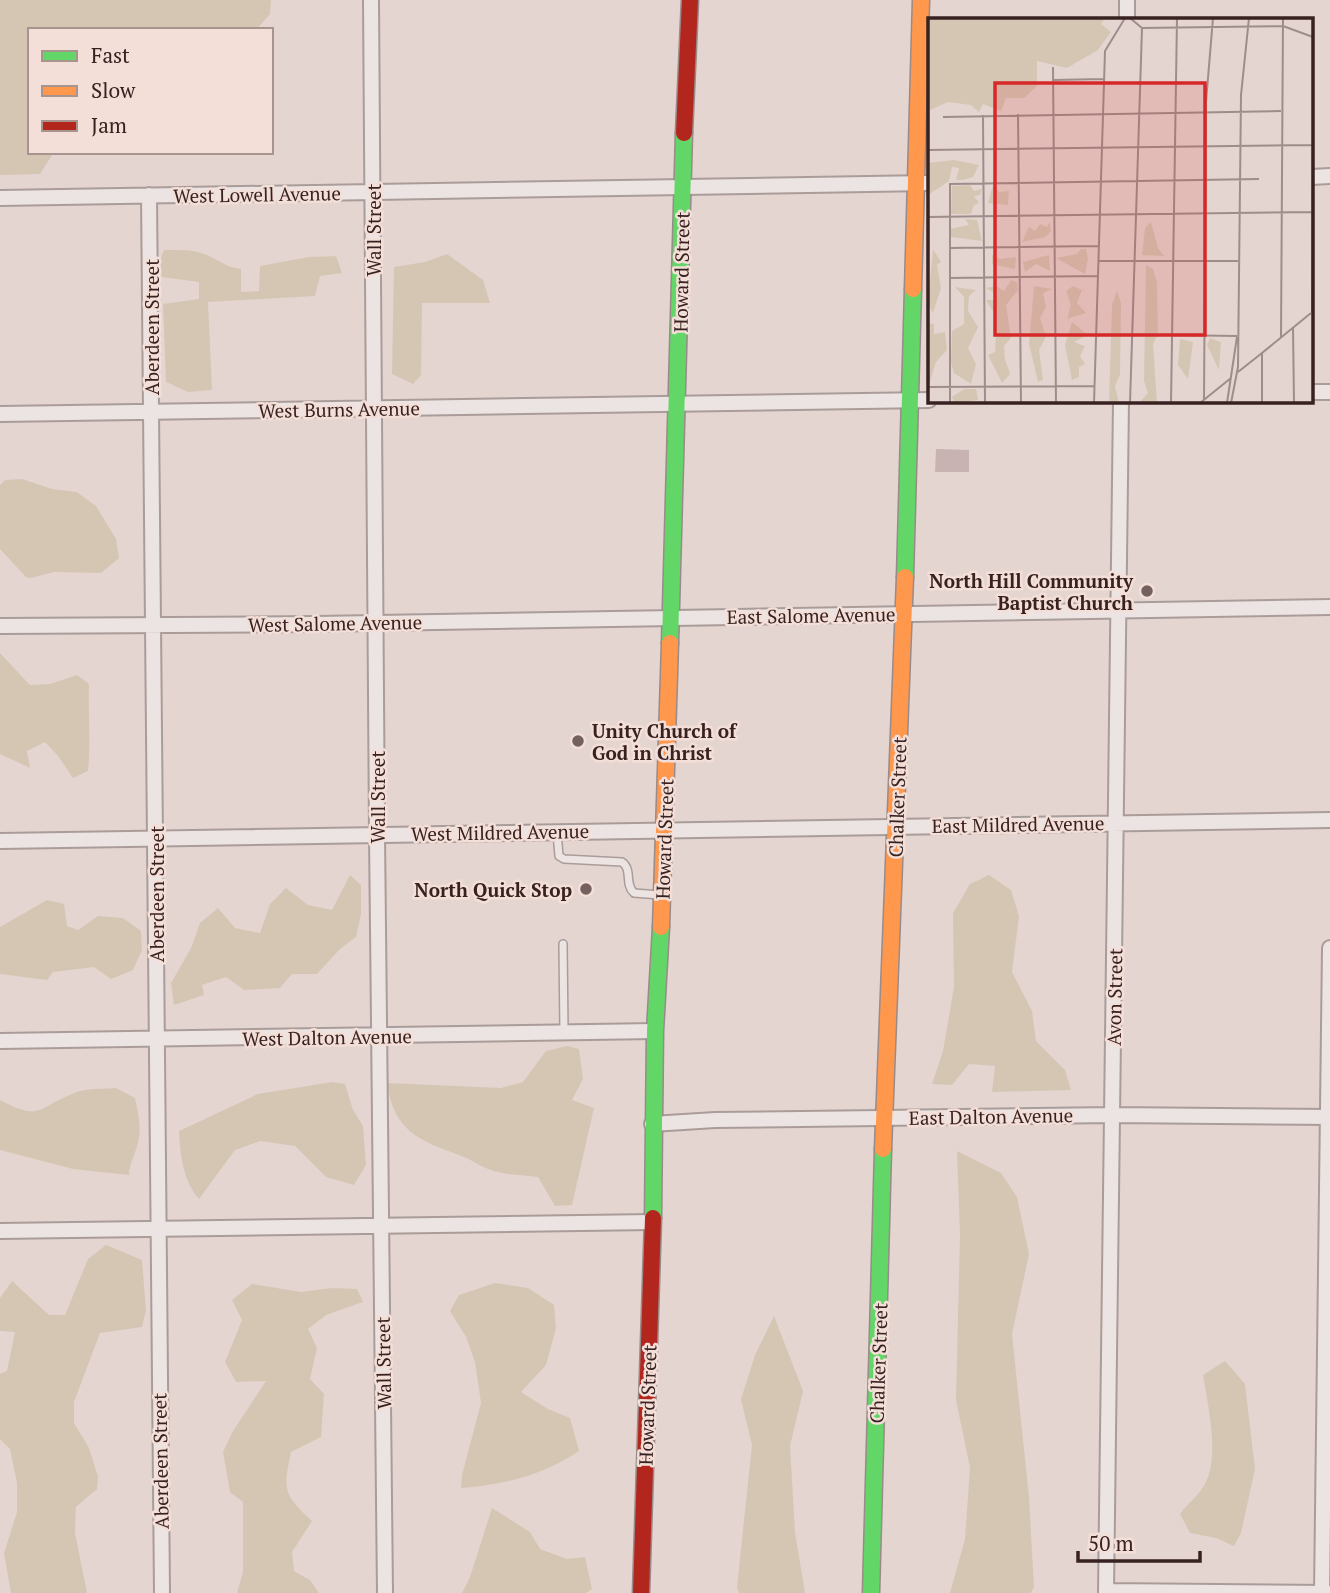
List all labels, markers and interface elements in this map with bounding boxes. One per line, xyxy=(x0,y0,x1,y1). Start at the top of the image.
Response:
inset map xyxy=(928,18,1312,402)
legend xyxy=(28,28,273,154)
text: Fast xyxy=(91,41,130,69)
text: Slow xyxy=(91,76,136,104)
text: Jam xyxy=(91,111,127,139)
street label: West Lowell Avenue xyxy=(173,180,341,208)
street label: Wall Street xyxy=(361,184,386,276)
street label: Howard Street xyxy=(667,211,695,333)
street label: Aberdeen Street xyxy=(139,259,164,395)
street label: West Burns Avenue xyxy=(258,395,420,423)
place label: North Hill Community Baptist Church xyxy=(929,568,1134,615)
marker: North Hill Community Baptist Church xyxy=(1139,583,1155,599)
street label: East Salome Avenue xyxy=(726,601,896,629)
street label: West Salome Avenue xyxy=(248,609,422,637)
place label: Unity Church of God in Christ xyxy=(592,718,738,765)
marker: Unity Church of God in Christ xyxy=(570,733,586,749)
street label: Chalker Street xyxy=(882,736,912,858)
street label: Wall Street xyxy=(365,751,390,843)
street label: Howard Street xyxy=(649,778,679,900)
street label: East Mildred Avenue xyxy=(931,810,1105,838)
street label: West Mildred Avenue xyxy=(411,818,589,846)
street label: Aberdeen Street xyxy=(144,826,169,962)
place label: North Quick Stop xyxy=(414,877,572,902)
marker: North Quick Stop xyxy=(578,881,594,897)
street label: Avon Street xyxy=(1101,948,1127,1046)
street label: West Dalton Avenue xyxy=(242,1023,412,1051)
street label: East Dalton Avenue xyxy=(908,1102,1074,1130)
street label: Chalker Street xyxy=(863,1302,893,1424)
street label: Wall Street xyxy=(370,1316,396,1410)
street label: Howard Street xyxy=(632,1344,662,1466)
street label: Aberdeen Street xyxy=(146,1393,174,1529)
scale bar xyxy=(1078,1520,1200,1564)
text: 50 m xyxy=(1088,1529,1134,1557)

